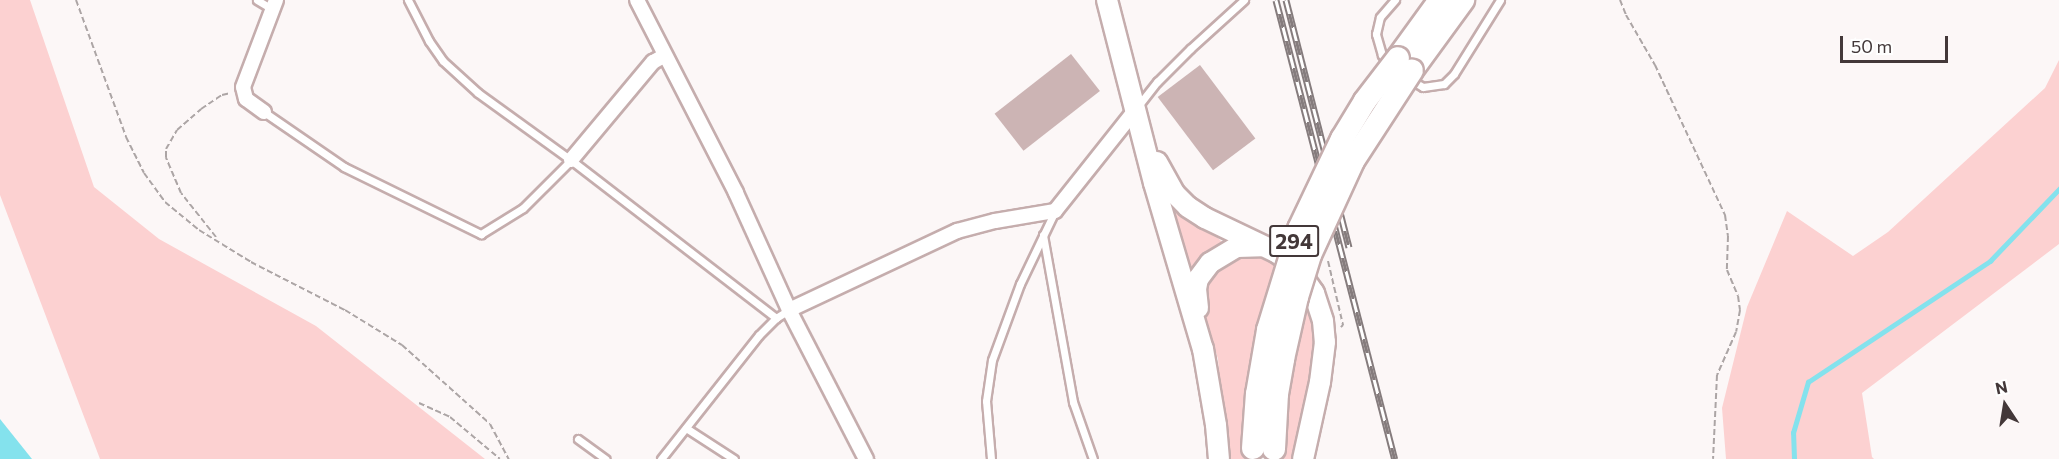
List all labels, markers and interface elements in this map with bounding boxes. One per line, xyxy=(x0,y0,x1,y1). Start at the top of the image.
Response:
scale bar xyxy=(1843,24,1951,62)
text: 50 m xyxy=(1851,35,1892,57)
road number: 294 xyxy=(1268,223,1320,259)
north arrow xyxy=(1975,375,2035,435)
text: N xyxy=(1993,376,2009,397)

